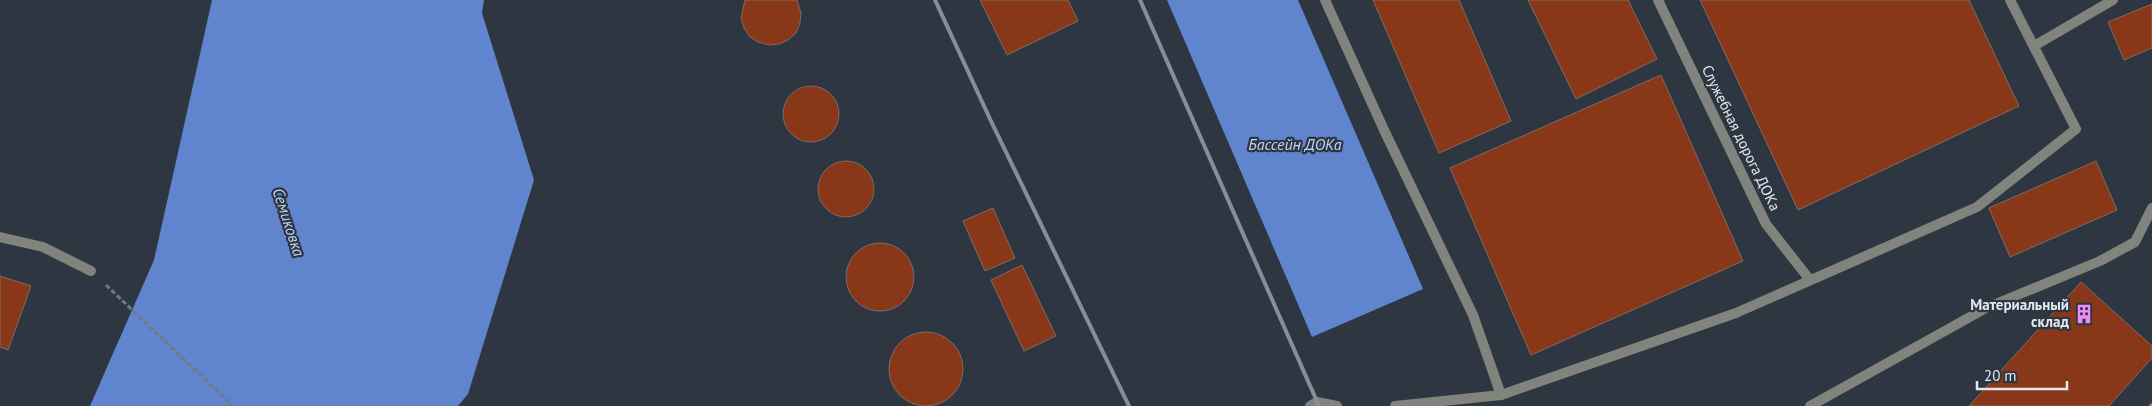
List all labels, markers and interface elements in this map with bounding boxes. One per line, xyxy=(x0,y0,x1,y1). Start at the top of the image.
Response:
street label: Служебная дорога ДОКа xyxy=(1698,62,1785,214)
water label: Бассейн ДОКа xyxy=(1248,134,1342,154)
water label: Семиковка xyxy=(269,185,309,259)
place label: Материальный склад xyxy=(1970,295,2069,331)
building icon: Материальный склад xyxy=(2073,303,2095,325)
scale bar xyxy=(1977,358,2067,390)
text: 20 m xyxy=(1984,366,2017,385)

